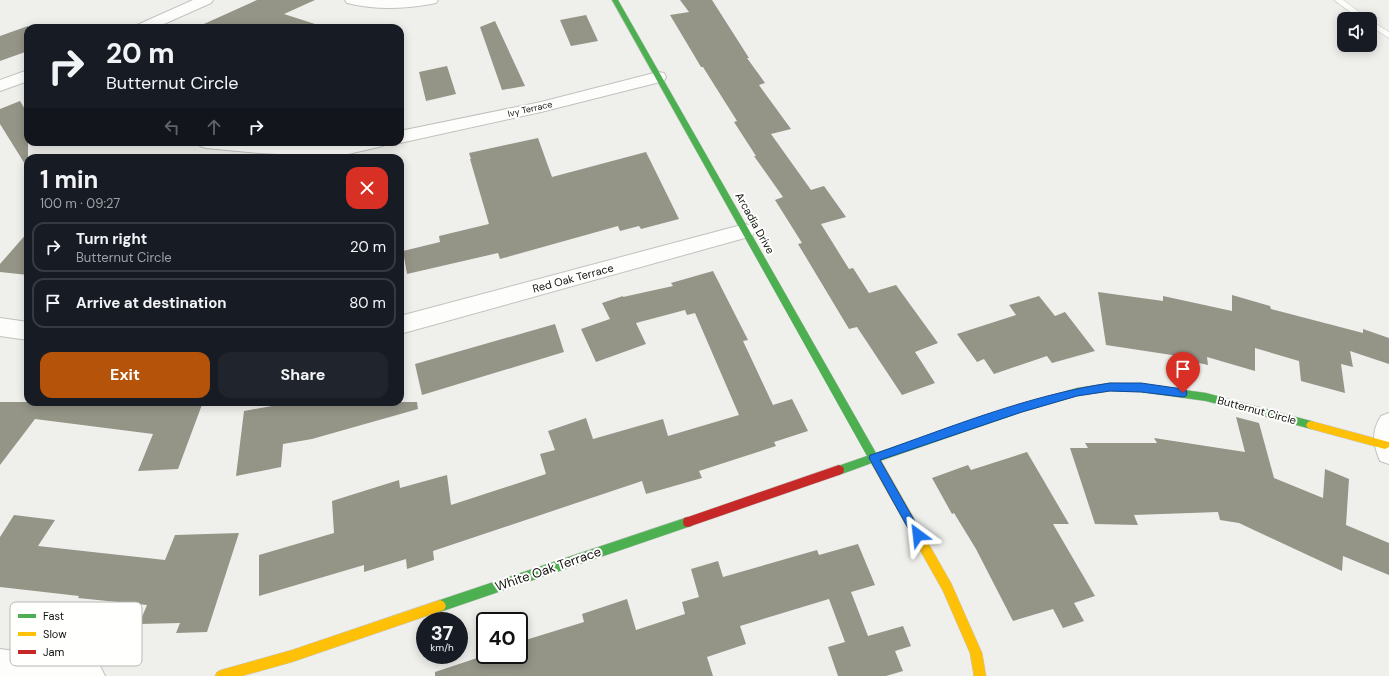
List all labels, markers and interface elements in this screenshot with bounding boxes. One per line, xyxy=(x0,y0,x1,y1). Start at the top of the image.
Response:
map controls xyxy=(1337,12,1377,52)
button: sound xyxy=(1337,12,1377,52)
text: 20 m xyxy=(106,35,175,72)
icon: right xyxy=(40,40,92,92)
text: Butternut Circle xyxy=(106,71,238,95)
street label: Ivy Terrace xyxy=(507,98,553,120)
icon: left xyxy=(161,116,183,138)
icon: ahead xyxy=(203,116,225,138)
icon: right xyxy=(245,116,267,138)
text: 1 min xyxy=(40,164,98,195)
button: close xyxy=(346,167,388,209)
street label: Arcadia Drive xyxy=(732,190,778,256)
text: 100 m · 09:27 xyxy=(40,195,120,212)
text: Turn right xyxy=(76,229,147,249)
icon: right xyxy=(42,236,64,258)
text: 20 m xyxy=(350,237,386,257)
text: Butternut Circle xyxy=(76,249,172,266)
street label: Red Oak Terrace xyxy=(531,260,615,296)
icon: arrive xyxy=(42,292,64,314)
text: Arrive at destination xyxy=(76,293,227,313)
text: 80 m xyxy=(349,293,386,313)
button: Exit xyxy=(40,352,210,398)
button: Share xyxy=(218,352,388,398)
pin xyxy=(1166,352,1200,393)
icon: arrive xyxy=(1172,358,1194,380)
street label: Butternut Circle xyxy=(1216,393,1298,427)
position arrow xyxy=(897,514,939,556)
street label: White Oak Terrace xyxy=(493,543,603,595)
legend xyxy=(10,602,142,666)
text: Fast xyxy=(43,609,64,623)
speed limit sign: 40 xyxy=(476,612,528,664)
text: 37 xyxy=(431,620,453,646)
text: Slow xyxy=(43,627,67,641)
text: km/h xyxy=(430,641,454,654)
text: Jam xyxy=(43,645,64,659)

